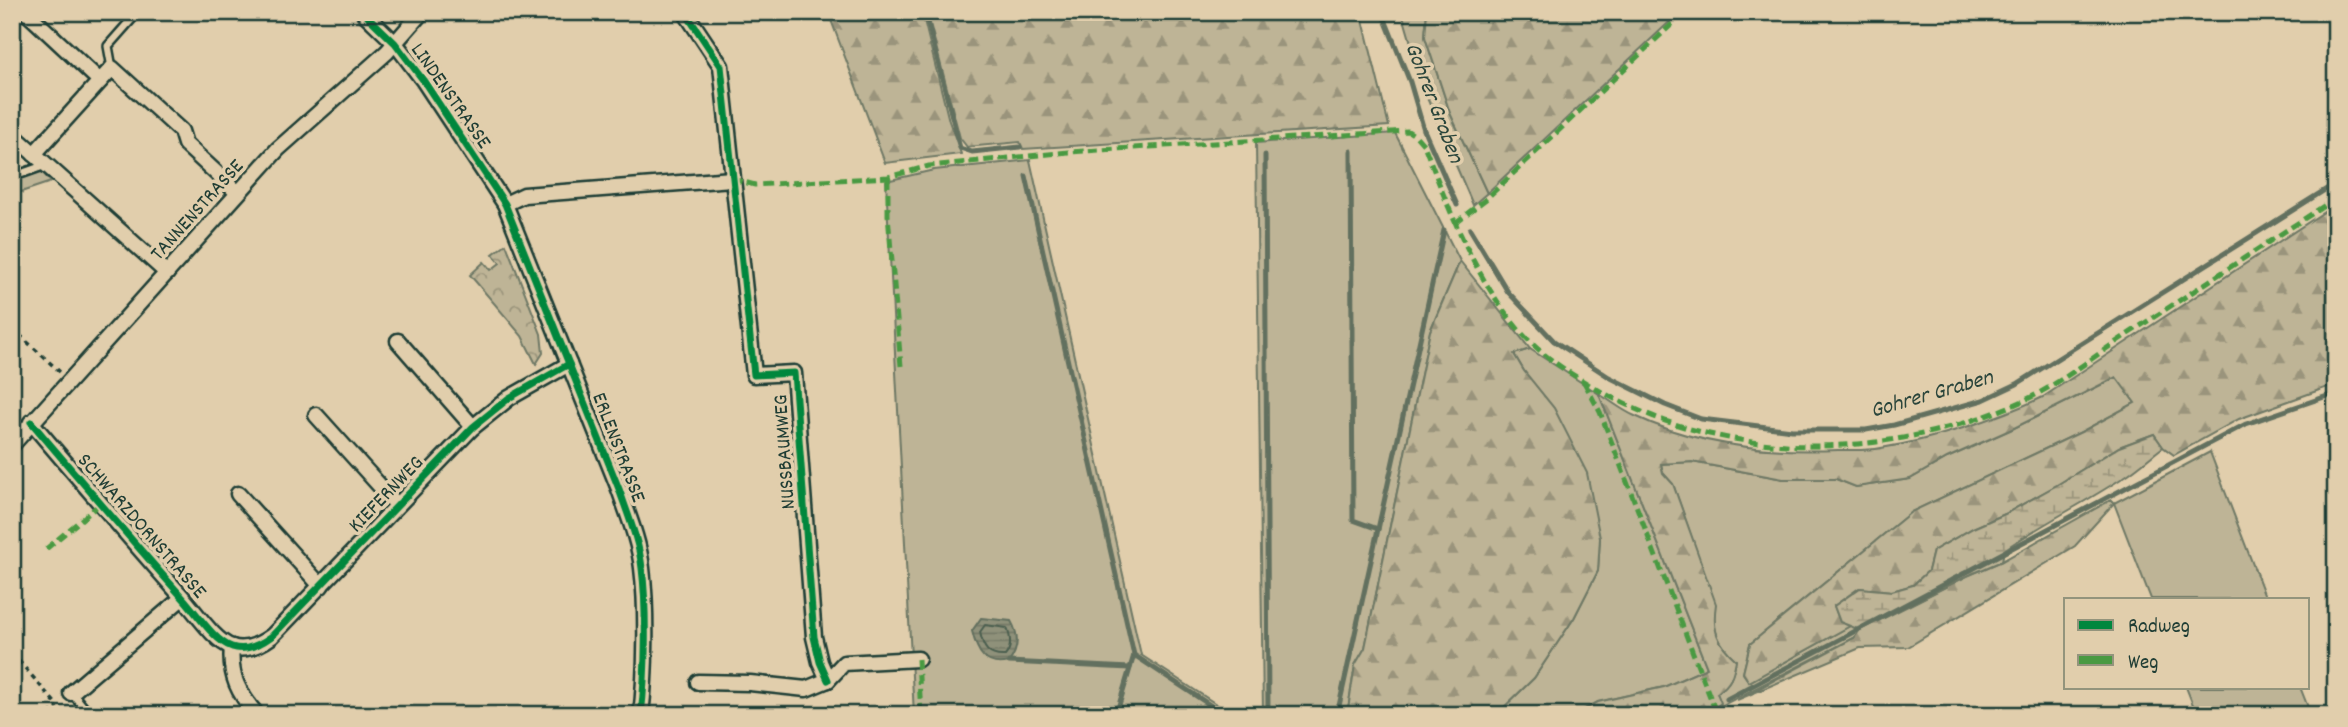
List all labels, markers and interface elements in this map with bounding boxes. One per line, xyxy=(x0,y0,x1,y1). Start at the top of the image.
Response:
street label: LINDENSTRASSE xyxy=(402,37,498,156)
water label: Gohrer Graben xyxy=(1395,38,1471,169)
street label: TANNENSTRASSE xyxy=(144,153,252,269)
water label: Gohrer Graben xyxy=(1867,362,1999,429)
street label: ERLENSTRASSE xyxy=(582,389,652,508)
street label: NUSSBAUMWEG xyxy=(767,393,805,510)
street label: SCHWARZDORNSTRASSE xyxy=(69,448,213,607)
street label: KIEFERNWEG xyxy=(343,450,432,541)
legend xyxy=(2064,598,2310,688)
text: Radweg xyxy=(2128,613,2190,643)
text: Weg xyxy=(2128,649,2159,679)

